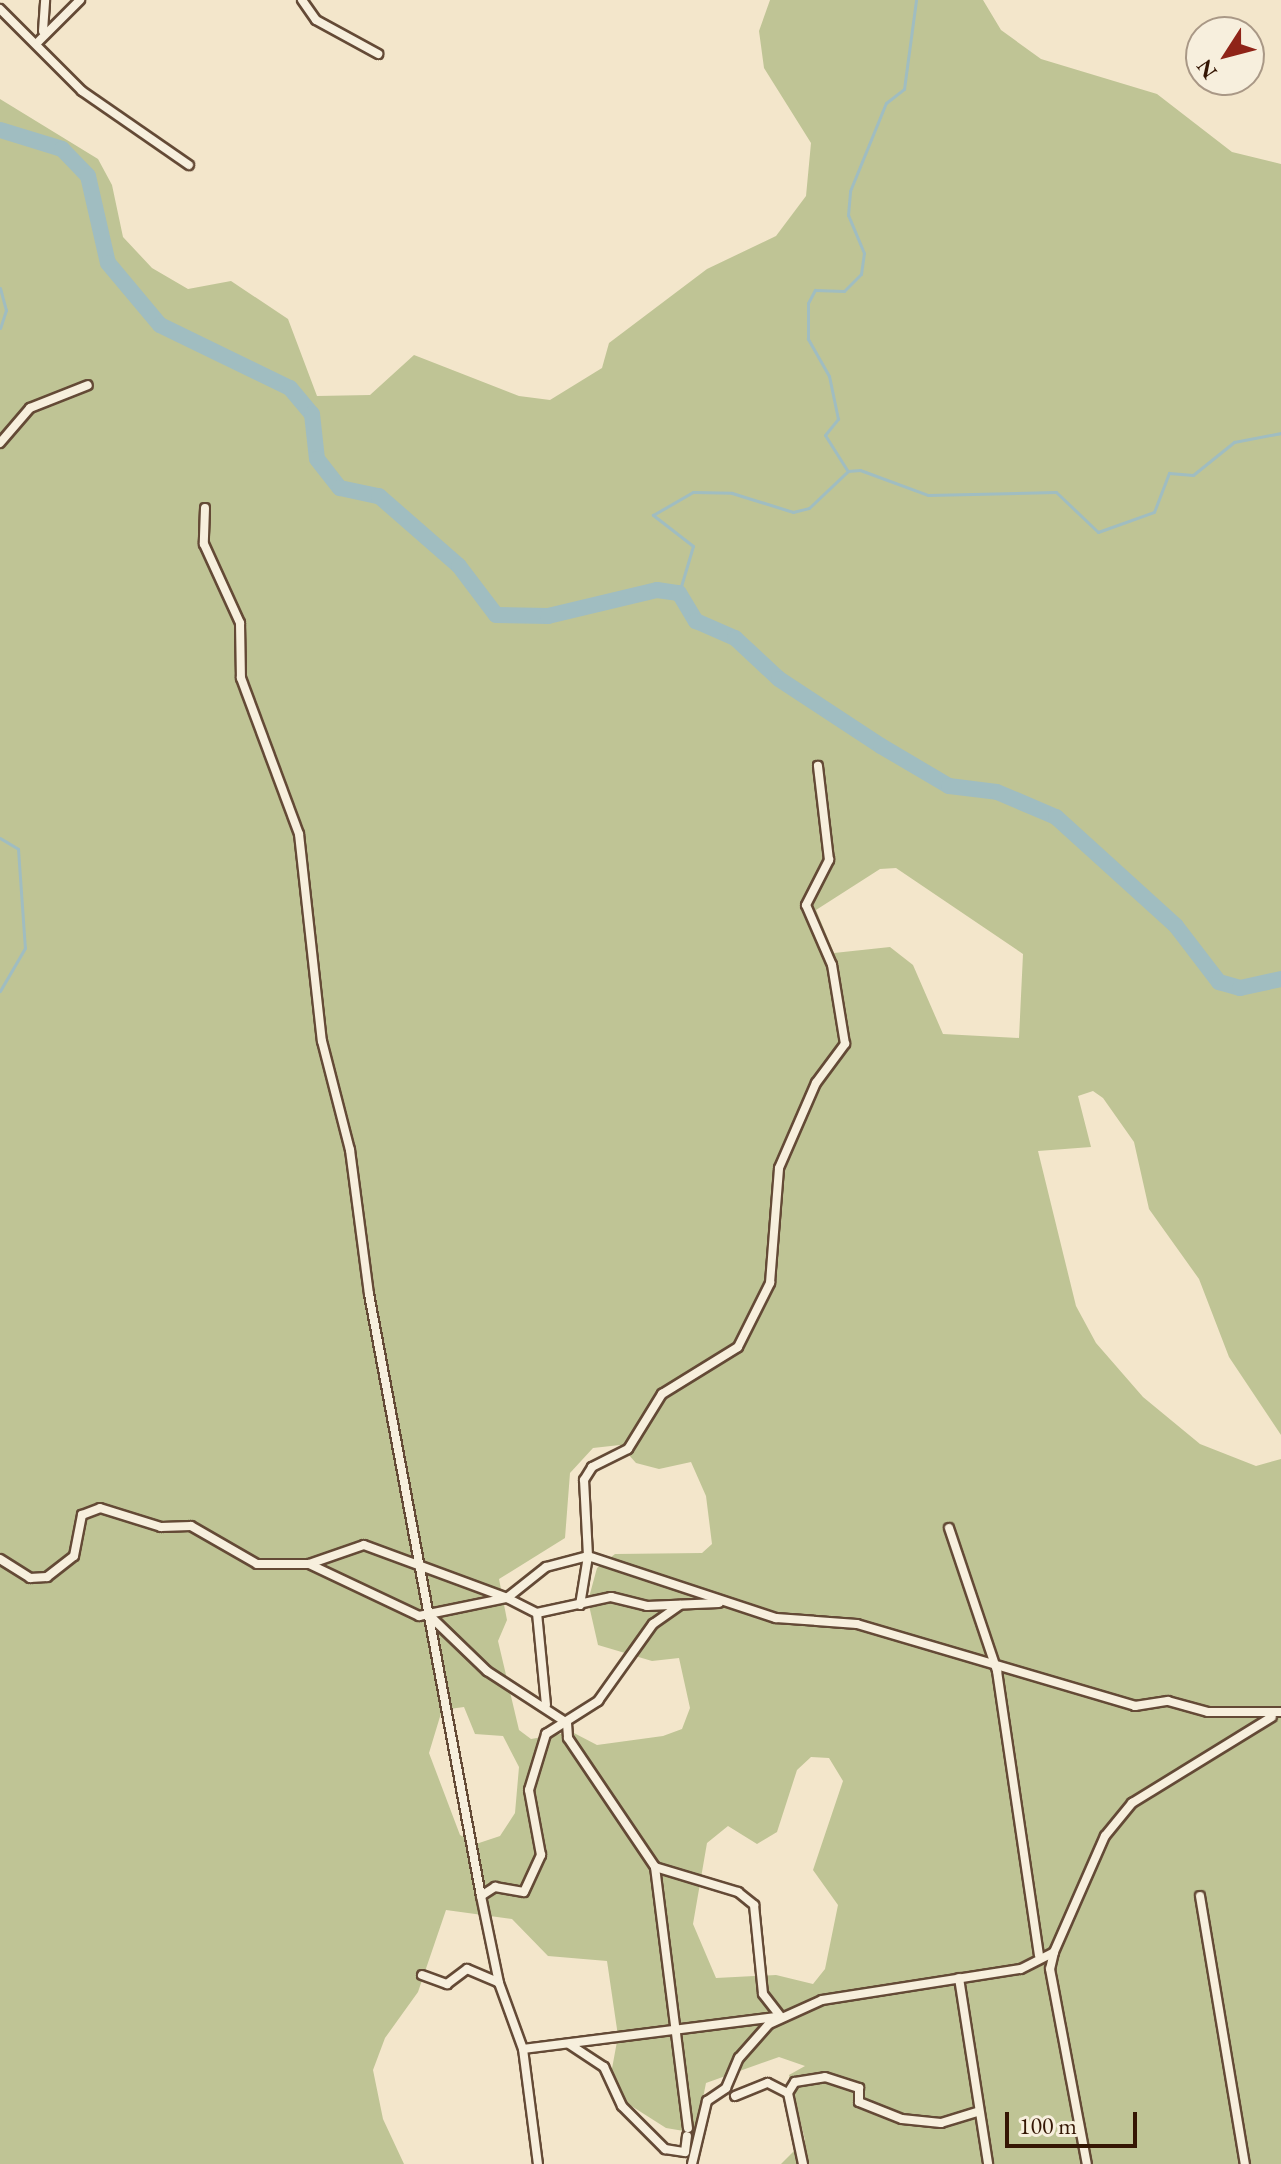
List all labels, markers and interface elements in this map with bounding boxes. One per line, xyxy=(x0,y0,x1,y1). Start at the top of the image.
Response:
north arrow xyxy=(1185,16,1265,96)
text: N xyxy=(1190,53,1224,85)
scale bar xyxy=(1009,2096,1141,2146)
text: 100 m xyxy=(1019,2110,1077,2141)

